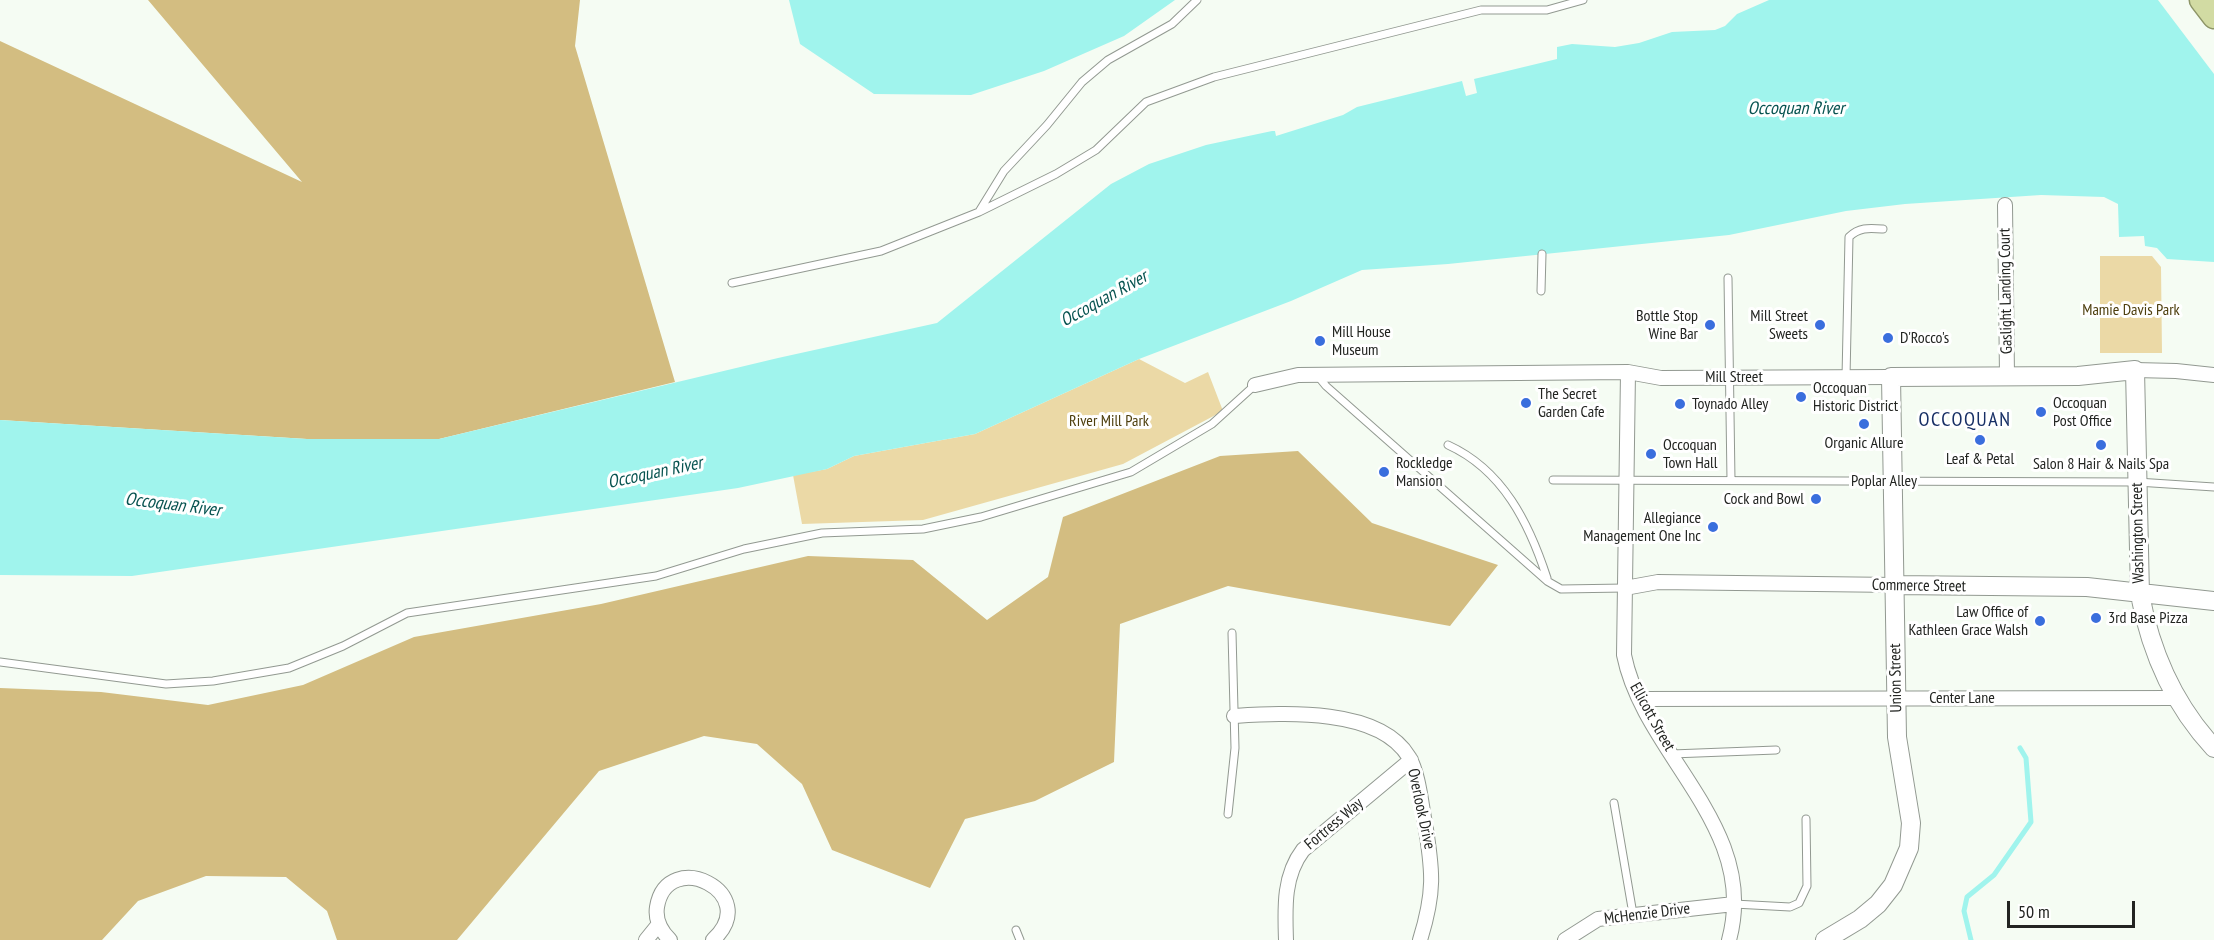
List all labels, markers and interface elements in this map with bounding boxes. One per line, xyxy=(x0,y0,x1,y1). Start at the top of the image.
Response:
water label: Occoquan River xyxy=(1748,98,1844,120)
street label: Gaslight Landing Court xyxy=(1995,228,2017,354)
water label: Occoquan River xyxy=(1057,266,1151,332)
park label: Mamie Davis Park xyxy=(2082,300,2180,320)
place label: Bottle Stop Wine Bar xyxy=(1636,306,1698,344)
place label: Mill Street Sweets xyxy=(1750,306,1808,344)
marker: Bottle Stop Wine Bar xyxy=(1703,318,1717,332)
marker: Mill Street Sweets xyxy=(1813,318,1827,332)
place label: Mill House Museum xyxy=(1332,322,1391,360)
place label: D'Rocco's xyxy=(1900,328,1949,348)
marker: D'Rocco's xyxy=(1881,331,1895,345)
marker: Mill House Museum xyxy=(1313,334,1327,348)
street label: Mill Street xyxy=(1705,367,1763,387)
place label: Occoquan Historic District xyxy=(1813,378,1898,416)
place label: The Secret Garden Cafe xyxy=(1538,384,1605,422)
marker: Occoquan Historic District xyxy=(1794,390,1808,404)
place label: Occoquan Post Office xyxy=(2053,393,2112,431)
place label: Toynado Alley xyxy=(1692,394,1768,414)
marker: The Secret Garden Cafe xyxy=(1519,396,1533,410)
marker: Toynado Alley xyxy=(1673,397,1687,411)
marker: Occoquan Post Office xyxy=(2034,405,2048,419)
district label: OCCOQUAN xyxy=(1918,408,2012,432)
park label: River Mill Park xyxy=(1069,411,1149,431)
marker: Organic Allure xyxy=(1857,417,1871,431)
place label: Organic Allure xyxy=(1824,433,1904,453)
marker: Leaf & Petal xyxy=(1973,433,1987,447)
place label: Occoquan Town Hall xyxy=(1663,435,1718,473)
marker: Salon 8 Hair & Nails Spa xyxy=(2094,438,2108,452)
marker: Occoquan Town Hall xyxy=(1644,447,1658,461)
place label: Leaf & Petal xyxy=(1946,449,2014,469)
water label: Occoquan River xyxy=(606,452,704,494)
place label: Rockledge Mansion xyxy=(1396,453,1453,491)
place label: Salon 8 Hair & Nails Spa xyxy=(2033,454,2169,474)
marker: Rockledge Mansion xyxy=(1377,465,1391,479)
street label: Poplar Alley xyxy=(1851,471,1917,491)
street label: Washington Street xyxy=(2128,482,2148,584)
water label: Occoquan River xyxy=(124,488,222,522)
place label: Cock and Bowl xyxy=(1724,489,1804,509)
marker: Cock and Bowl xyxy=(1809,492,1823,506)
place label: Allegiance Management One Inc xyxy=(1583,508,1701,546)
marker: Allegiance Management One Inc xyxy=(1706,520,1720,534)
street label: Commerce Street xyxy=(1872,576,1966,596)
place label: Law Office of Kathleen Grace Walsh xyxy=(1909,602,2028,640)
place label: 3rd Base Pizza xyxy=(2108,608,2188,628)
marker: 3rd Base Pizza xyxy=(2089,611,2103,625)
marker: Law Office of Kathleen Grace Walsh xyxy=(2033,614,2047,628)
street label: Union Street xyxy=(1886,643,1906,713)
street label: Ellicott Street xyxy=(1625,679,1679,755)
street label: Center Lane xyxy=(1929,688,1995,708)
street label: Overlook Drive xyxy=(1403,767,1439,851)
street label: Fortress Way xyxy=(1301,794,1367,854)
scale bar xyxy=(2010,889,2138,927)
street label: McHenzie Drive xyxy=(1603,899,1691,929)
text: 50 m xyxy=(2018,900,2050,923)

